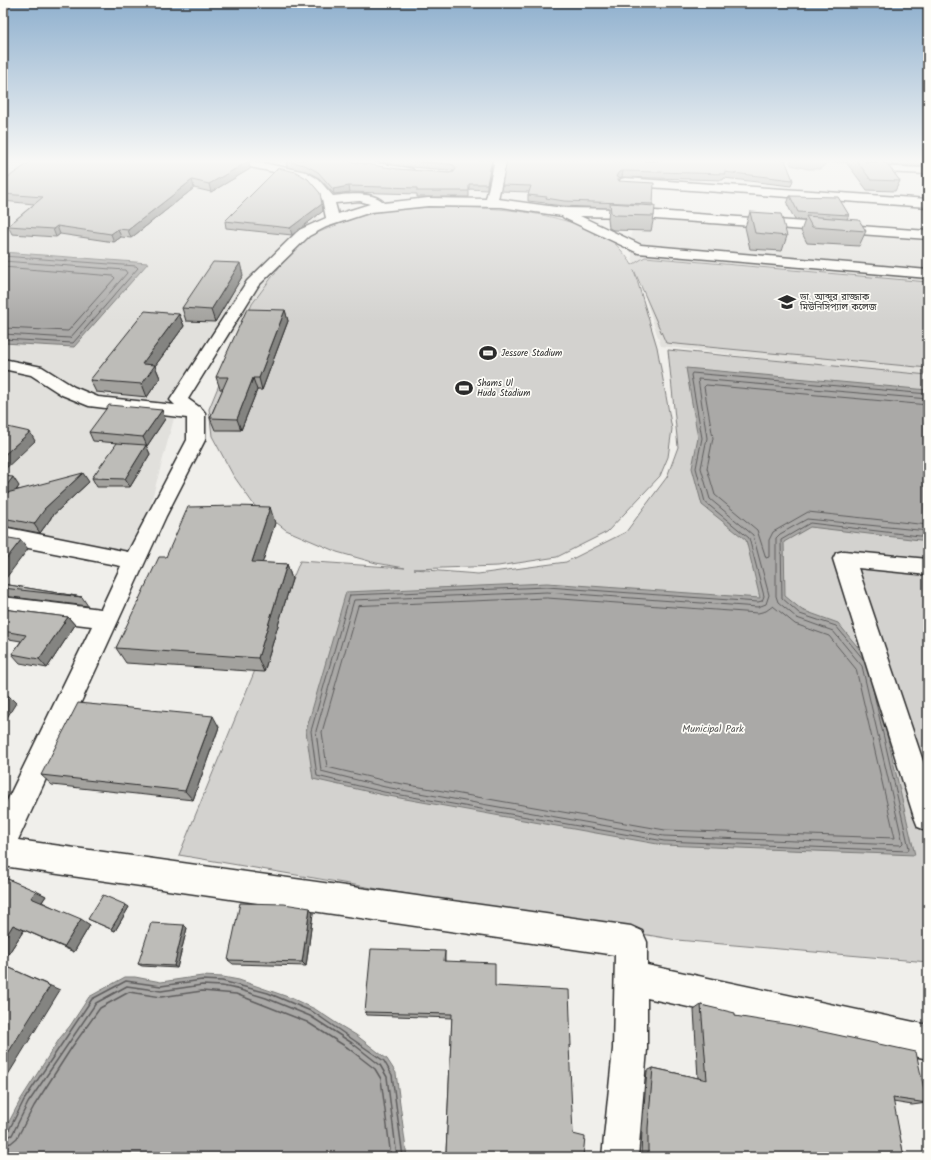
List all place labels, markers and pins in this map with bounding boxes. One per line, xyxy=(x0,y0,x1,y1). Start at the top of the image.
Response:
place label: ডা. আব্দুর রাজ্জাক মিউনিসিপ্যাল কলেজ xyxy=(799,290,877,315)
school or university icon: ডা. আব্দুর রাজ্জাক মিউনিসিপ্যাল কলেজ xyxy=(777,292,797,312)
sports icon: Jessore Stadium xyxy=(478,343,498,363)
place label: Jessore Stadium xyxy=(501,346,562,361)
place label: Shams Ul Huda Stadium xyxy=(477,376,530,401)
sports icon: Shams Ul Huda Stadium xyxy=(454,378,474,398)

